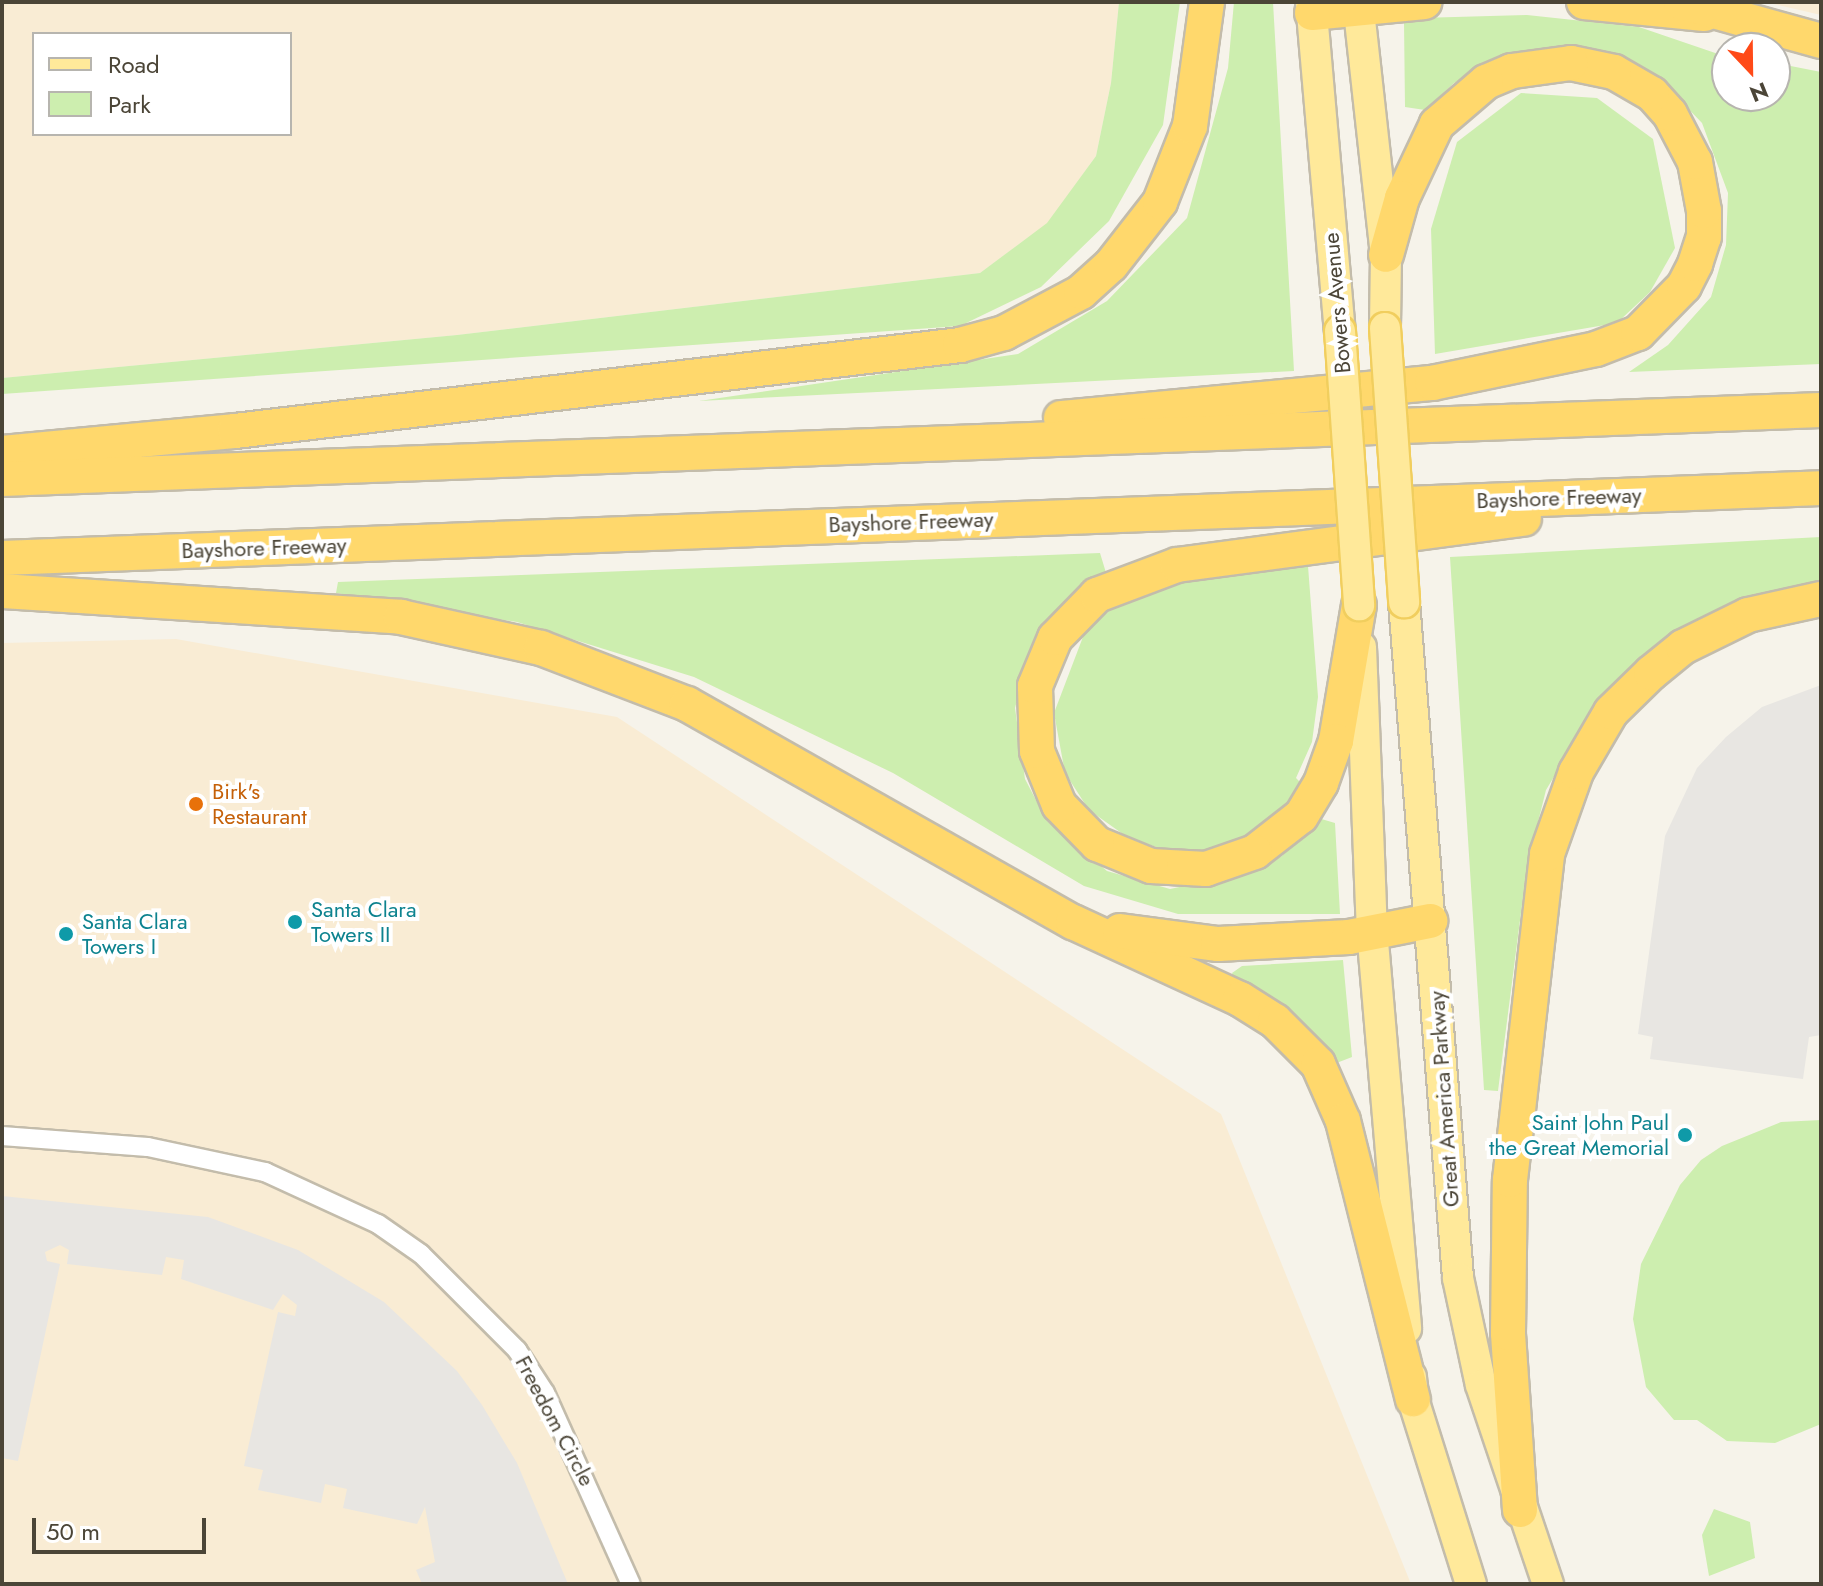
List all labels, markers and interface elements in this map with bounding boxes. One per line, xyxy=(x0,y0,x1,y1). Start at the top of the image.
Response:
legend xyxy=(32,32,292,136)
north arrow xyxy=(1711,32,1791,112)
text: Road xyxy=(108,47,160,82)
text: N xyxy=(1745,74,1773,111)
text: Park xyxy=(108,87,151,122)
street label: Bowers Avenue xyxy=(1318,231,1356,375)
street label: Bayshore Freeway xyxy=(1476,482,1642,514)
street label: Bayshore Freeway xyxy=(828,506,994,538)
street label: Bayshore Freeway xyxy=(181,532,347,564)
place label: Birk's Restaurant xyxy=(212,778,307,830)
marker: Birk's Restaurant xyxy=(187,795,205,813)
place label: Santa Clara Towers II xyxy=(311,896,416,948)
place label: Santa Clara Towers I xyxy=(82,908,187,960)
marker: Santa Clara Towers II xyxy=(286,913,304,931)
marker: Santa Clara Towers I xyxy=(57,925,75,943)
street label: Great America Parkway xyxy=(1423,990,1465,1208)
place label: Saint John Paul the Great Memorial xyxy=(1489,1109,1669,1160)
marker: Saint John Paul the Great Memorial xyxy=(1676,1126,1694,1144)
street label: Freedom Circle xyxy=(510,1351,600,1491)
scale bar xyxy=(36,1502,210,1552)
text: 50 m xyxy=(46,1514,100,1549)

